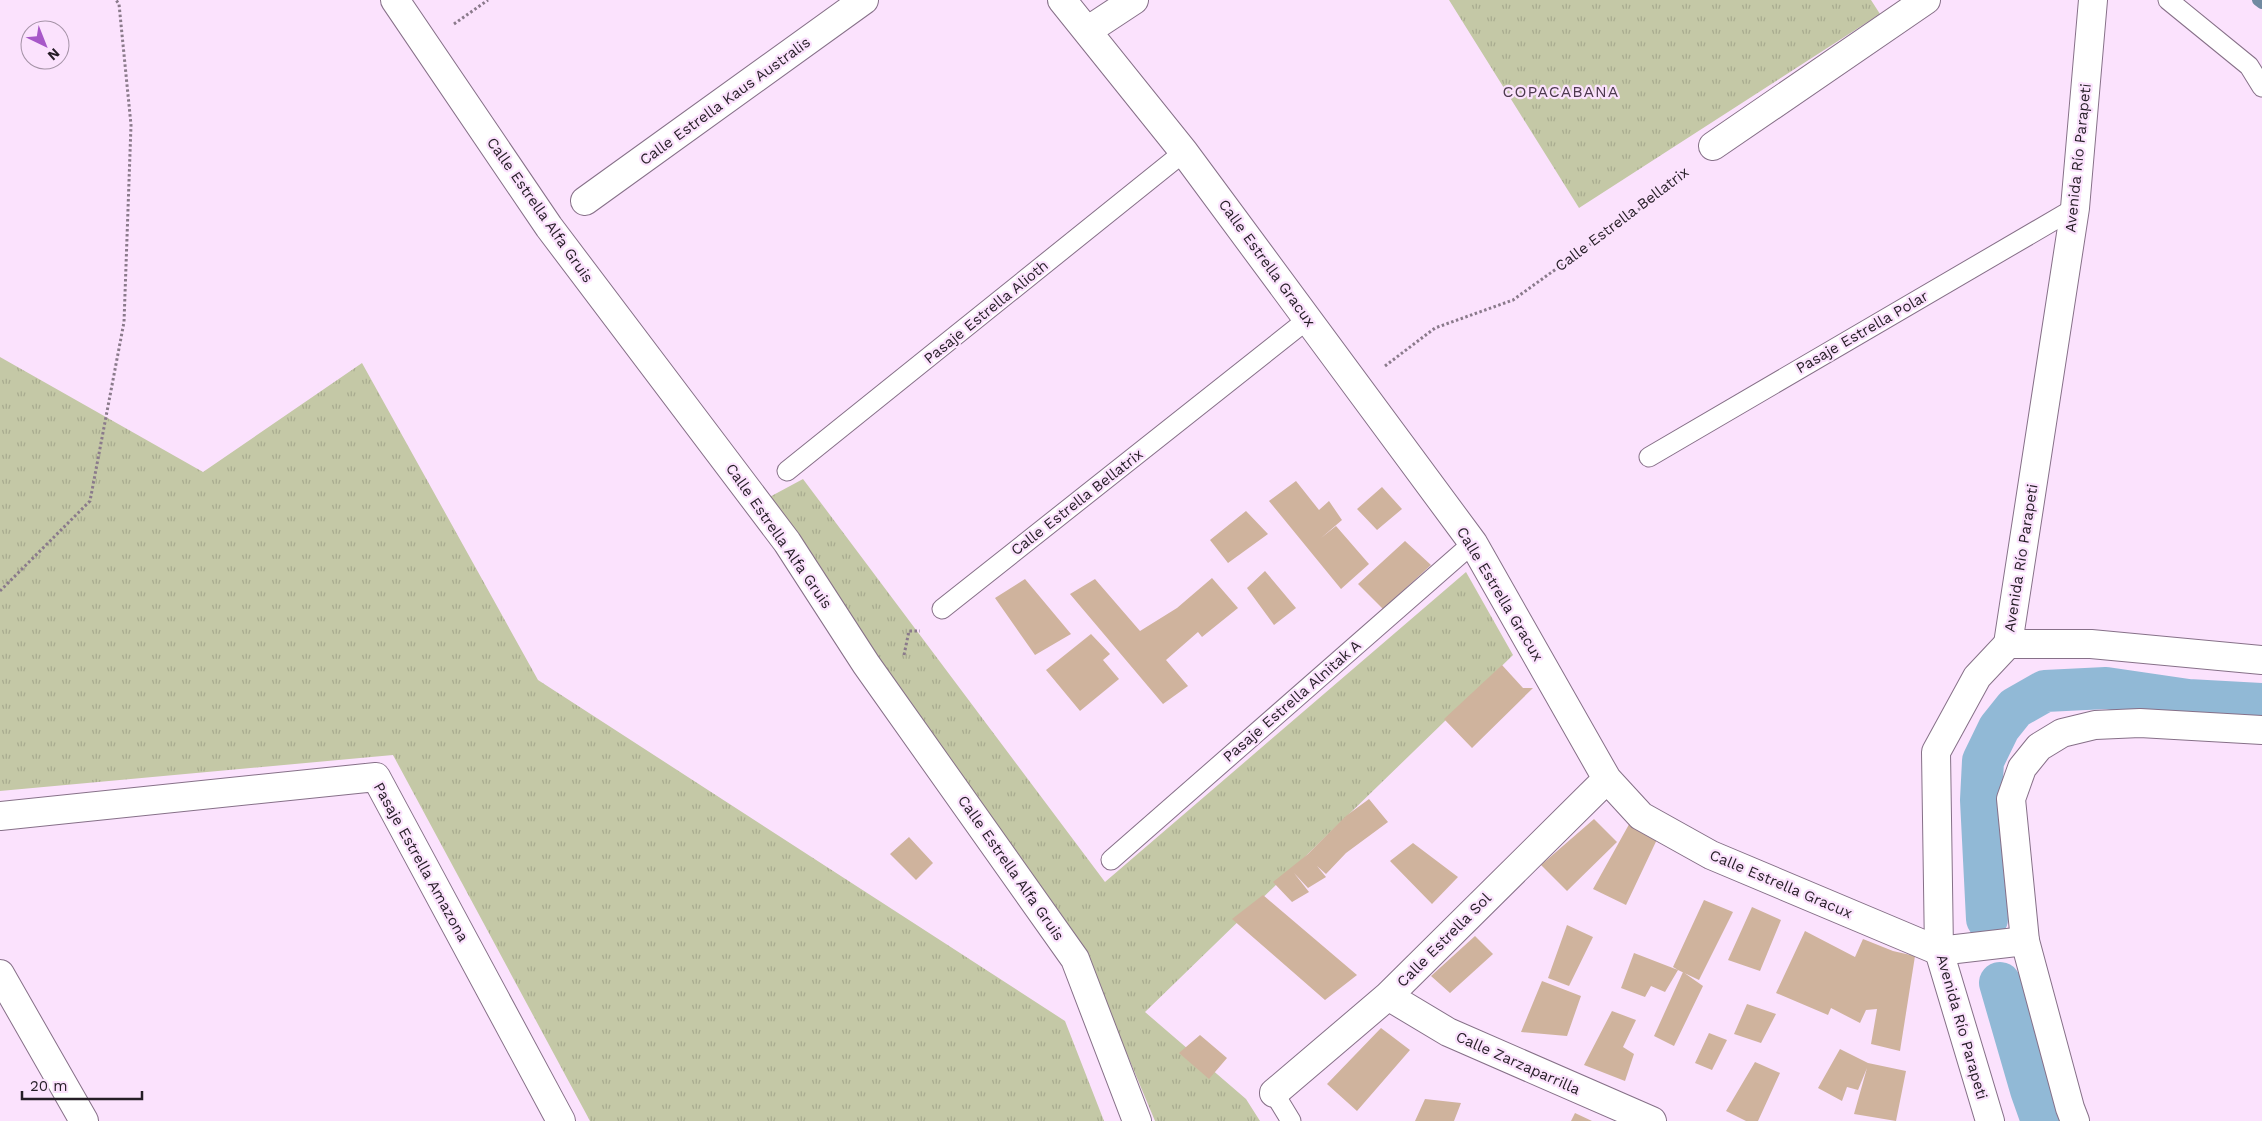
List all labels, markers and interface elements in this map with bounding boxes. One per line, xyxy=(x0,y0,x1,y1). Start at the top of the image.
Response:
north arrow xyxy=(20,20,70,70)
street label: Calle Estrella Kaus Australis xyxy=(636,33,814,169)
text: N xyxy=(45,45,63,64)
district label: COPACABANA xyxy=(1503,82,1619,101)
street label: Avenida Río Parapeti xyxy=(2061,82,2095,234)
street label: Calle Estrella Alfa Gruis xyxy=(483,134,597,286)
street label: Calle Estrella Bellatrix xyxy=(1552,163,1692,275)
street label: Calle Estrella Gracux xyxy=(1215,196,1319,330)
street label: Pasaje Estrella Alioth xyxy=(920,256,1052,368)
street label: Pasaje Estrella Polar xyxy=(1793,287,1931,377)
street label: Calle Estrella Bellatrix xyxy=(1007,445,1147,559)
street label: Calle Estrella Alfa Gruis xyxy=(722,460,836,612)
street label: Avenida Río Parapeti xyxy=(2000,483,2042,633)
street label: Calle Estrella Gracux xyxy=(1453,524,1547,664)
street label: Pasaje Estrella Alnitak A xyxy=(1219,636,1365,766)
street label: Pasaje Estrella Amazona xyxy=(370,779,473,945)
street label: Calle Estrella Alfa Gruis xyxy=(954,792,1068,944)
street label: Calle Estrella Gracux xyxy=(1707,846,1855,922)
street label: Calle Estrella Sol xyxy=(1393,889,1495,991)
street label: Avenida Río Parapeti xyxy=(1933,952,1991,1102)
street label: Calle Zarzaparrilla xyxy=(1453,1028,1583,1099)
scale bar xyxy=(22,1068,142,1100)
text: 20 m xyxy=(30,1077,68,1095)

